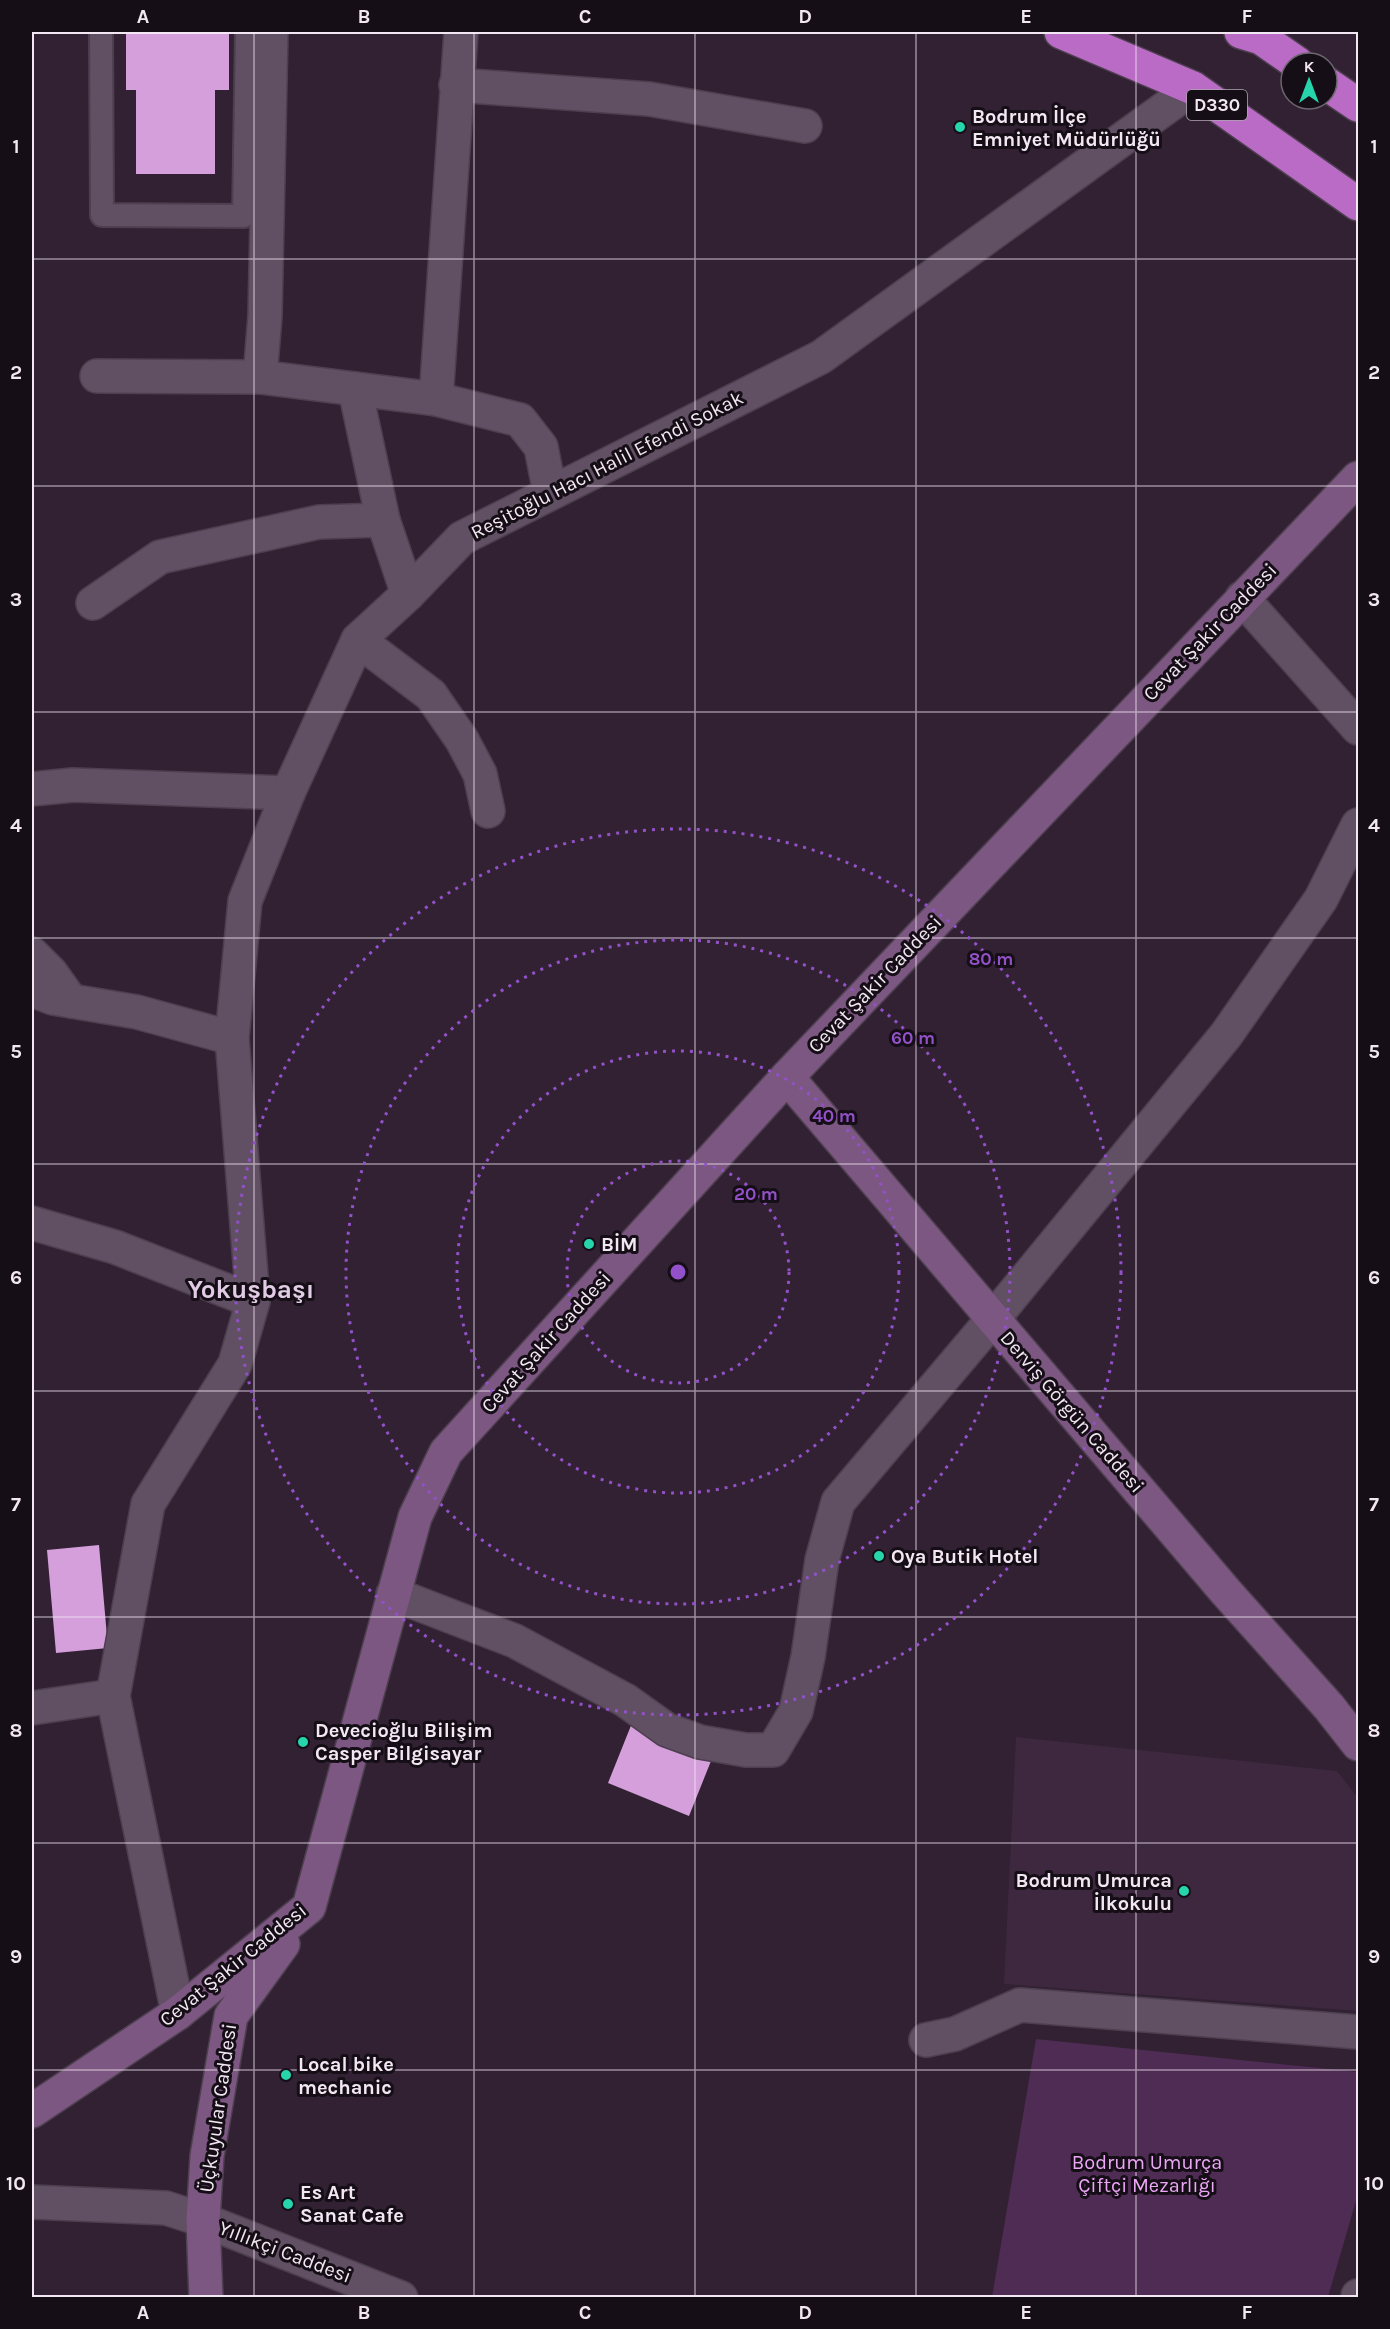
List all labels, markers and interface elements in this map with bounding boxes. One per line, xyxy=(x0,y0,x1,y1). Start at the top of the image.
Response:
text: A xyxy=(137,5,150,28)
text: B xyxy=(358,5,370,28)
text: C xyxy=(579,5,591,28)
text: D xyxy=(798,5,812,28)
text: E xyxy=(1020,5,1032,28)
text: F xyxy=(1242,5,1253,28)
north arrow xyxy=(1279,51,1339,111)
text: K xyxy=(1304,57,1315,76)
road number: D330 xyxy=(1187,90,1247,120)
place label: Bodrum İlçe Emniyet Müdürlüğü xyxy=(972,105,1161,151)
marker: Bodrum İlçe Emniyet Müdürlüğü xyxy=(953,120,967,134)
text: 1 xyxy=(12,135,20,158)
text: 1 xyxy=(1370,135,1378,158)
text: 2 xyxy=(10,361,22,384)
text: 2 xyxy=(1368,361,1380,384)
street label: Reşitoğlu Hacı Halil Efendi Sokak xyxy=(467,386,747,544)
street label: Cevat Şakir Caddesi xyxy=(1139,559,1281,705)
text: 3 xyxy=(10,588,22,611)
text: 3 xyxy=(1368,588,1380,611)
text: 4 xyxy=(10,814,22,837)
text: 4 xyxy=(1368,814,1380,837)
street label: Cevat Şakir Caddesi xyxy=(804,911,946,1057)
text: 80 m xyxy=(969,948,1013,970)
text: 60 m xyxy=(891,1027,935,1049)
text: 5 xyxy=(10,1040,22,1063)
text: 5 xyxy=(1368,1040,1380,1063)
text: 40 m xyxy=(812,1105,856,1127)
text: 20 m xyxy=(734,1183,778,1205)
place label: BİM xyxy=(601,1233,638,1256)
marker: BİM xyxy=(582,1237,596,1251)
centre of rings xyxy=(668,1262,688,1282)
text: 6 xyxy=(10,1266,22,1289)
text: 6 xyxy=(1368,1266,1380,1289)
street label: Cevat Şakir Caddesi xyxy=(477,1267,615,1417)
district label: Yokuşbaşı xyxy=(188,1274,314,1305)
street label: Derviş Görgün Caddesi xyxy=(996,1326,1148,1498)
text: 7 xyxy=(11,1493,21,1516)
text: 7 xyxy=(1369,1493,1379,1516)
place label: Oya Butik Hotel xyxy=(891,1545,1038,1568)
marker: Oya Butik Hotel xyxy=(872,1549,886,1563)
text: 8 xyxy=(10,1719,22,1742)
place label: Devecioğlu Bilişim Casper Bilgisayar xyxy=(315,1719,492,1765)
text: 8 xyxy=(1368,1719,1380,1742)
marker: Devecioğlu Bilişim Casper Bilgisayar xyxy=(296,1735,310,1749)
place label: Bodrum Umurca İlkokulu xyxy=(1016,1869,1172,1915)
marker: Bodrum Umurca İlkokulu xyxy=(1177,1884,1191,1898)
street label: Cevat Şakir Caddesi xyxy=(155,1899,311,2031)
text: 9 xyxy=(10,1945,22,1968)
text: 9 xyxy=(1368,1945,1380,1968)
street label: Üçkuyular Caddesi xyxy=(195,2022,241,2194)
place label: Local bike mechanic xyxy=(298,2053,394,2099)
marker: Local bike mechanic xyxy=(279,2068,293,2082)
park label: Bodrum Umurça Çiftçi Mezarlığı xyxy=(1072,2151,1222,2197)
text: 10 xyxy=(6,2172,26,2195)
text: 10 xyxy=(1364,2172,1384,2195)
place label: Es Art Sanat Cafe xyxy=(300,2181,404,2227)
marker: Es Art Sanat Cafe xyxy=(281,2197,295,2211)
street label: Yıllıkçi Caddesi xyxy=(215,2216,355,2288)
text: A xyxy=(137,2301,150,2324)
text: B xyxy=(358,2301,370,2324)
text: C xyxy=(579,2301,591,2324)
text: D xyxy=(798,2301,812,2324)
text: E xyxy=(1020,2301,1032,2324)
text: F xyxy=(1242,2301,1253,2324)

